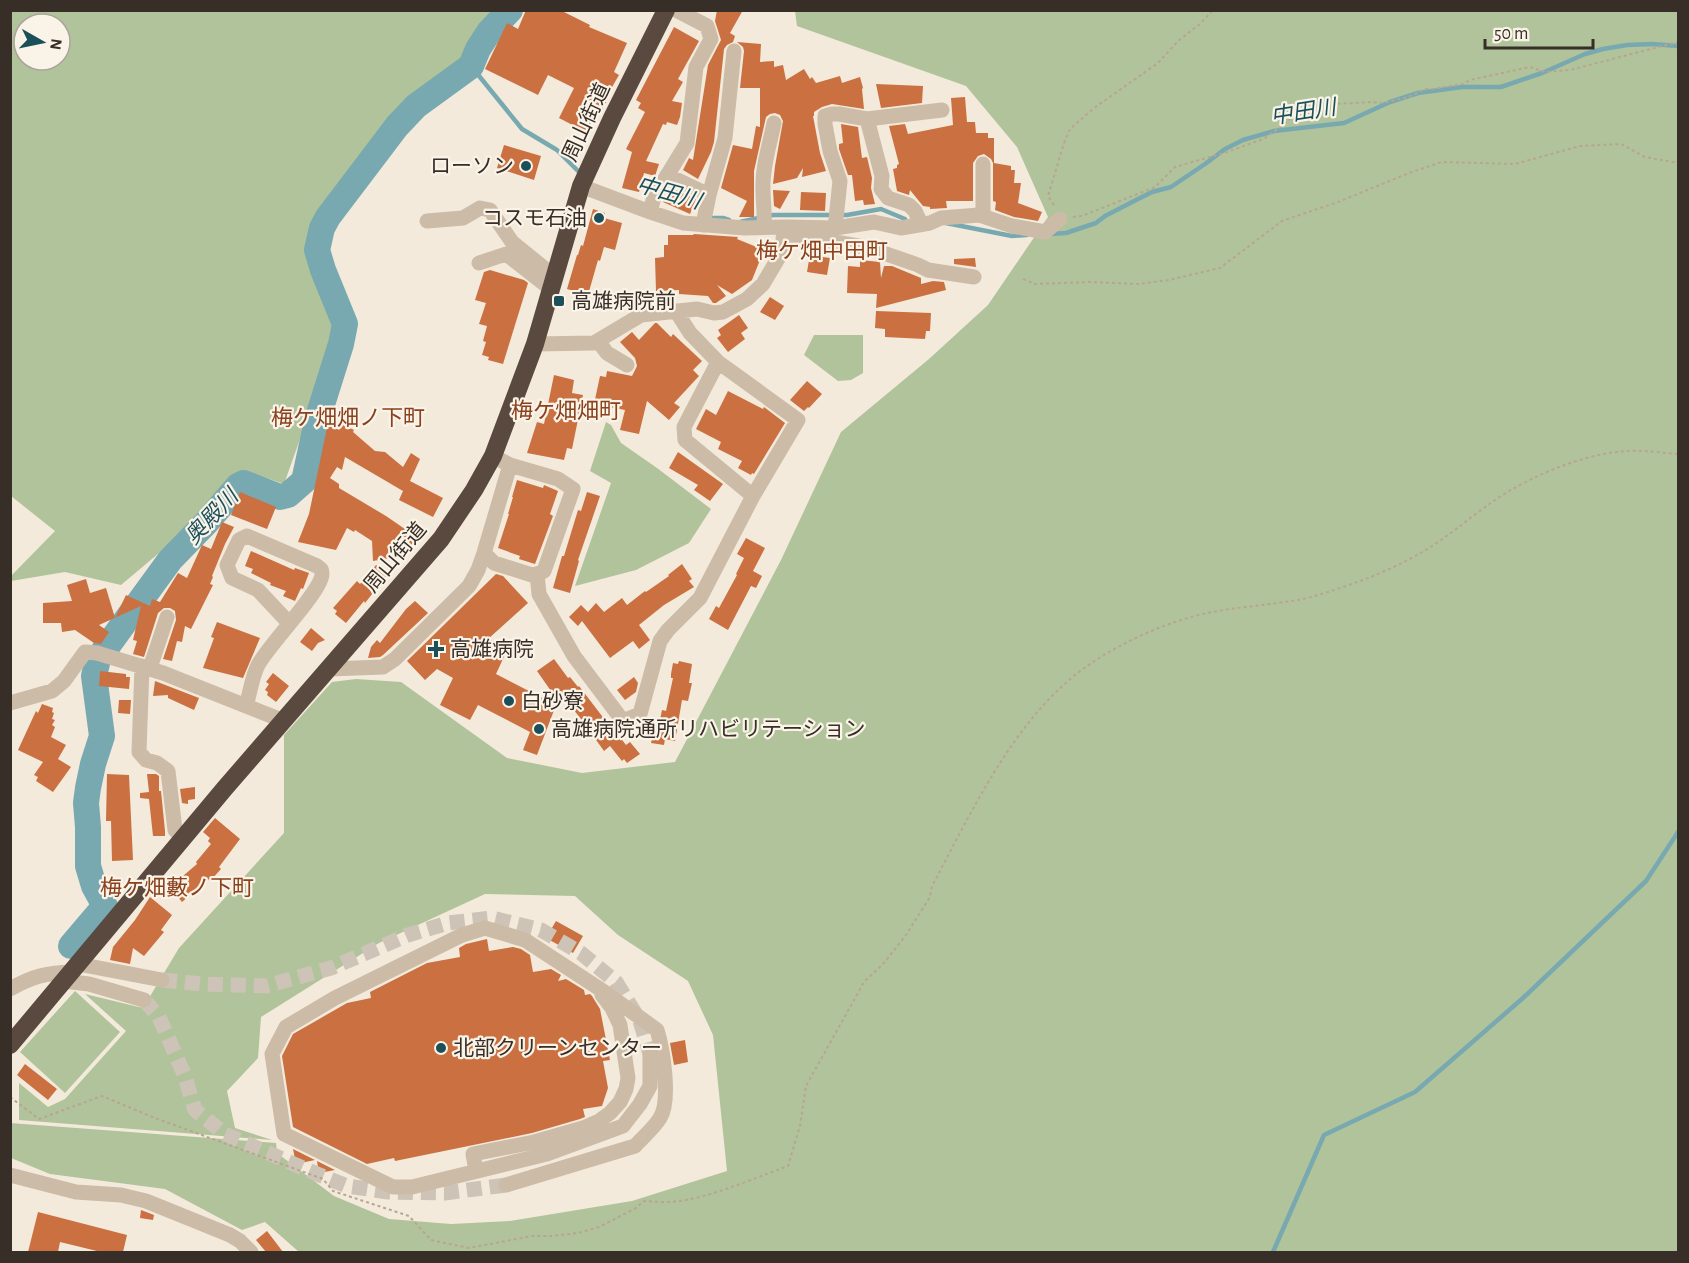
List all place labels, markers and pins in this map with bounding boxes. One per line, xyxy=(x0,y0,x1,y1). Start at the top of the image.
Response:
place label: ローソン xyxy=(430,156,514,177)
marker: ローソン xyxy=(519,159,533,173)
place label: コスモ石油 xyxy=(482,207,587,229)
marker: コスモ石油 xyxy=(592,211,606,225)
place label: 高雄病院前 xyxy=(571,290,676,312)
marker: 高雄病院前 xyxy=(552,294,566,308)
place label: 高雄病院 xyxy=(450,638,534,660)
marker: 高雄病院 xyxy=(427,640,445,658)
place label: 白砂寮 xyxy=(521,690,584,712)
marker: 白砂寮 xyxy=(502,694,516,708)
place label: 高雄病院通所リハビリテーション xyxy=(551,718,866,740)
marker: 高雄病院通所リハビリテーション xyxy=(532,722,546,736)
place label: 北部クリーンセンター xyxy=(453,1037,662,1059)
marker: 北部クリーンセンター xyxy=(434,1041,448,1055)

